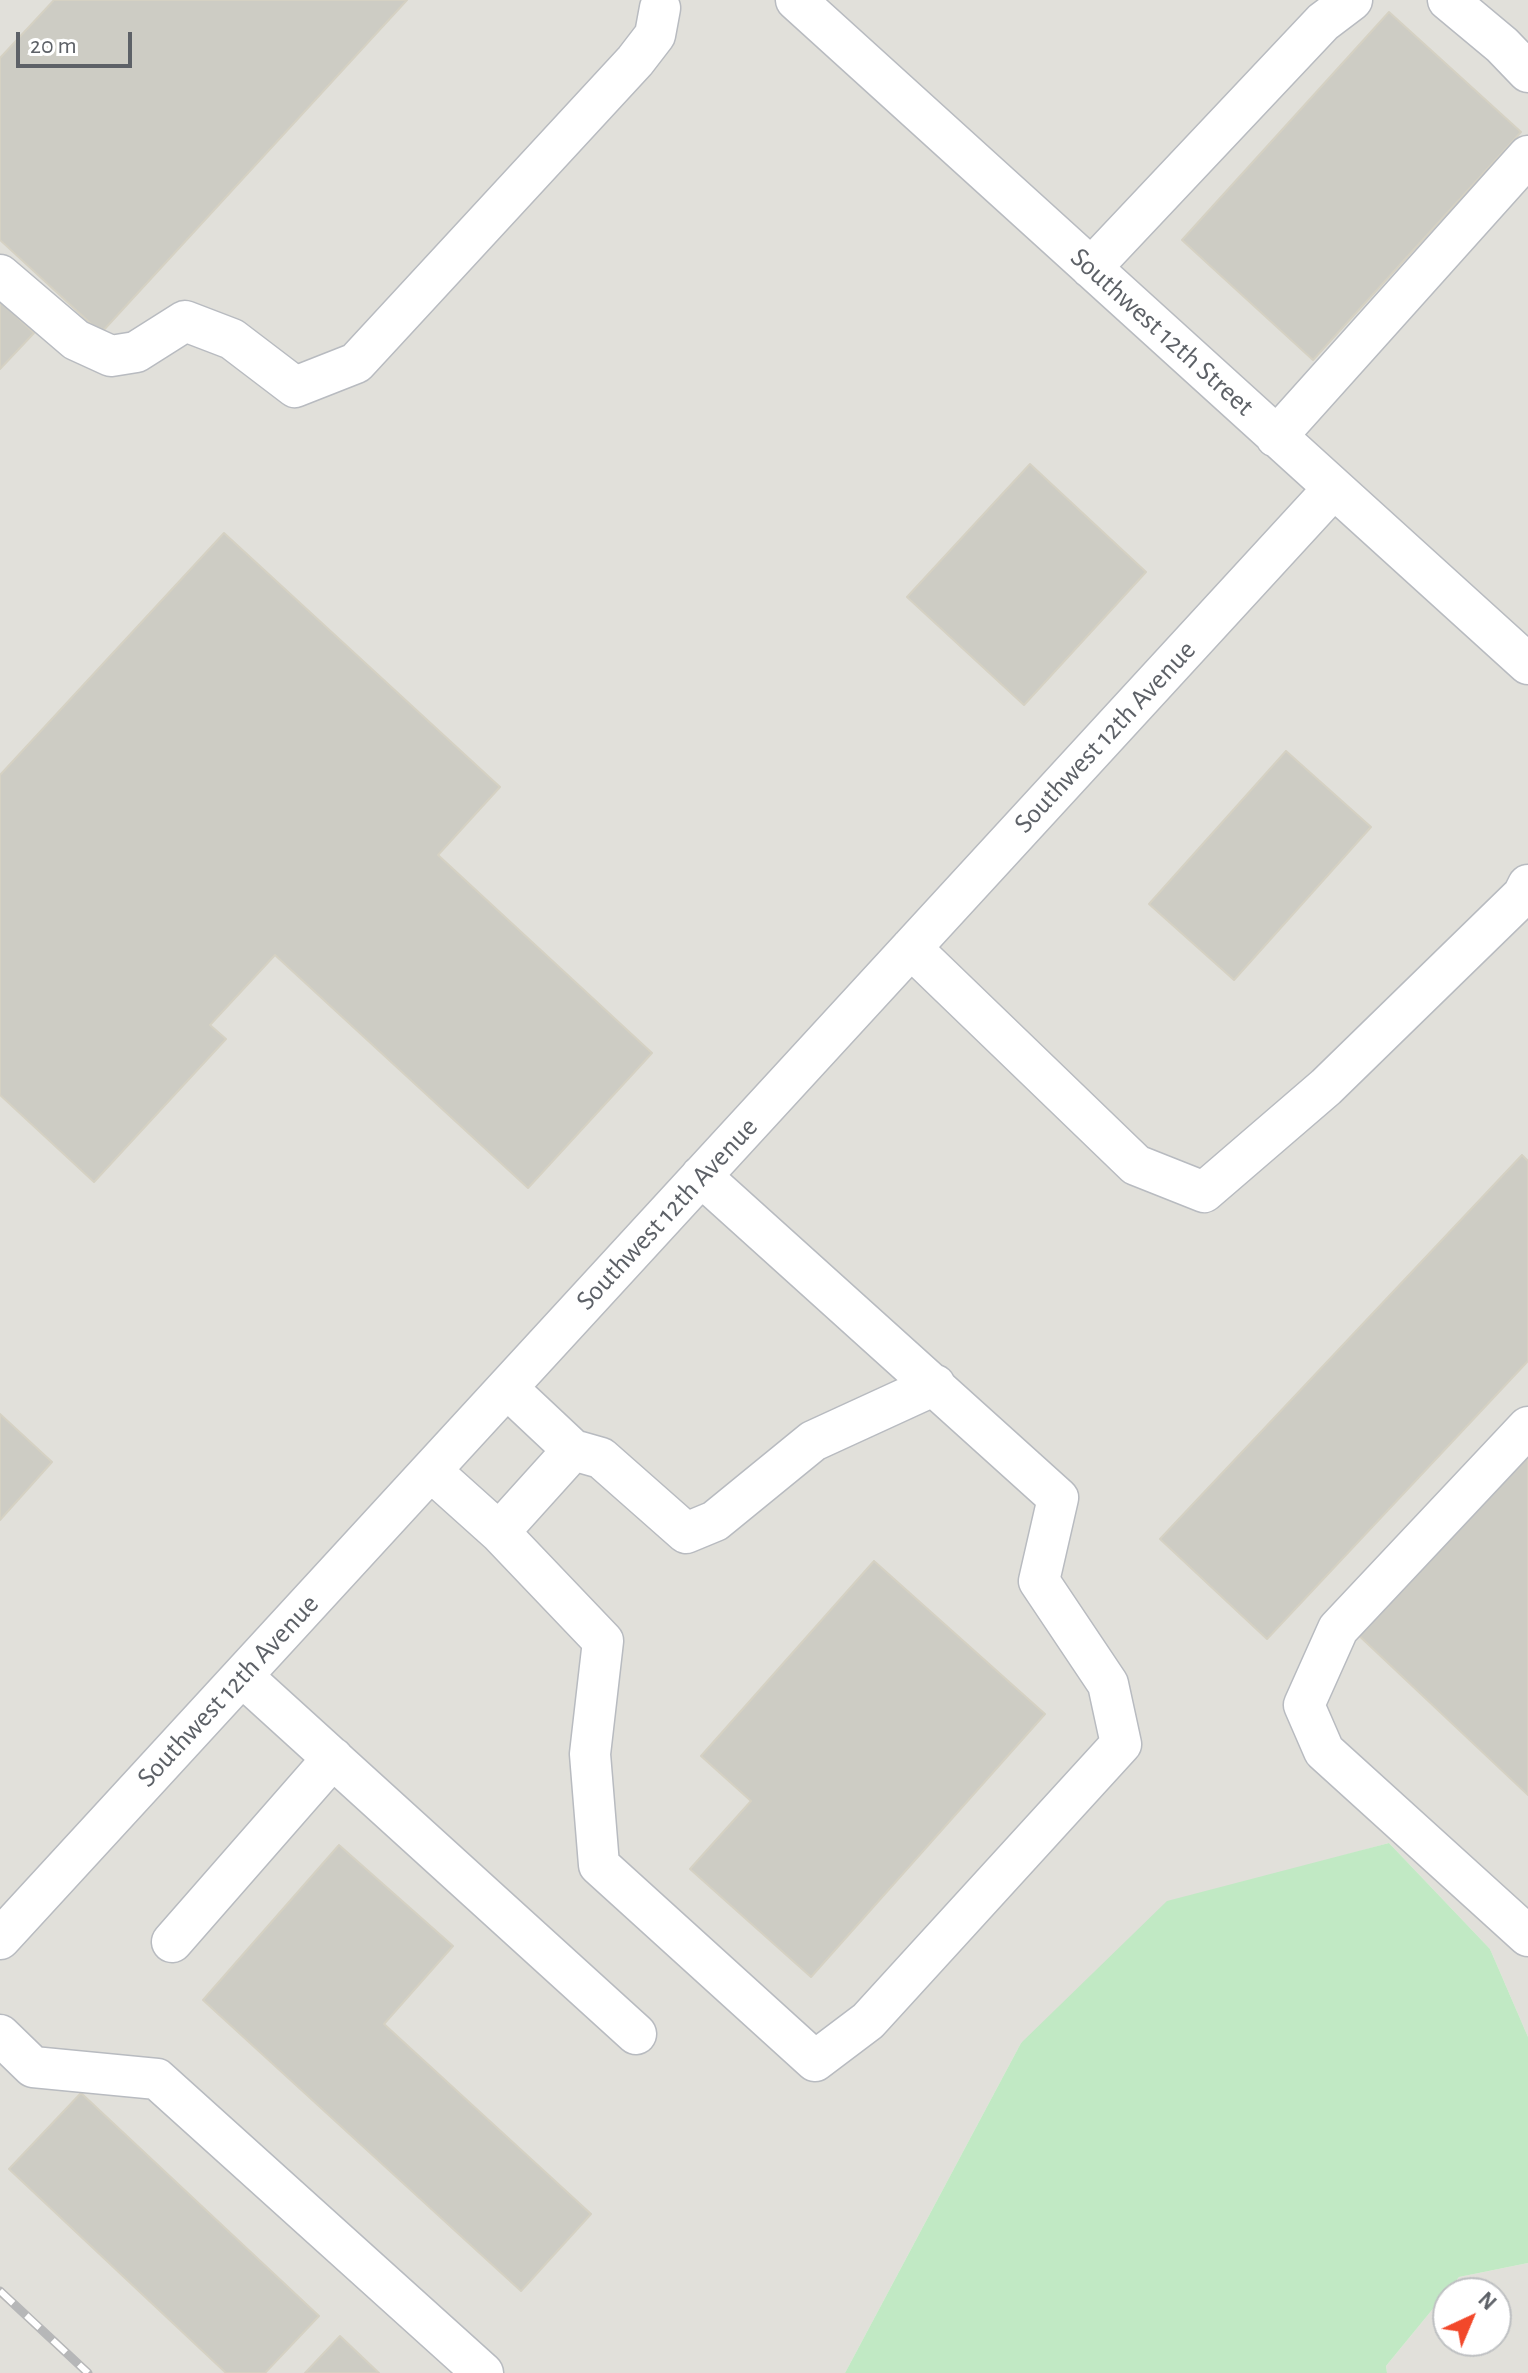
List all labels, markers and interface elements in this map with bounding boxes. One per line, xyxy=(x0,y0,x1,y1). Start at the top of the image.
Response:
scale bar xyxy=(20,16,136,66)
text: 20 m xyxy=(30,34,77,58)
street label: Southwest 12th Street xyxy=(1063,241,1261,423)
street label: Southwest 12th Avenue xyxy=(1007,634,1203,840)
street label: Southwest 12th Avenue xyxy=(569,1111,765,1317)
street label: Southwest 12th Avenue xyxy=(130,1588,326,1794)
north arrow xyxy=(1432,2277,1512,2357)
text: N xyxy=(1474,2288,1500,2314)

